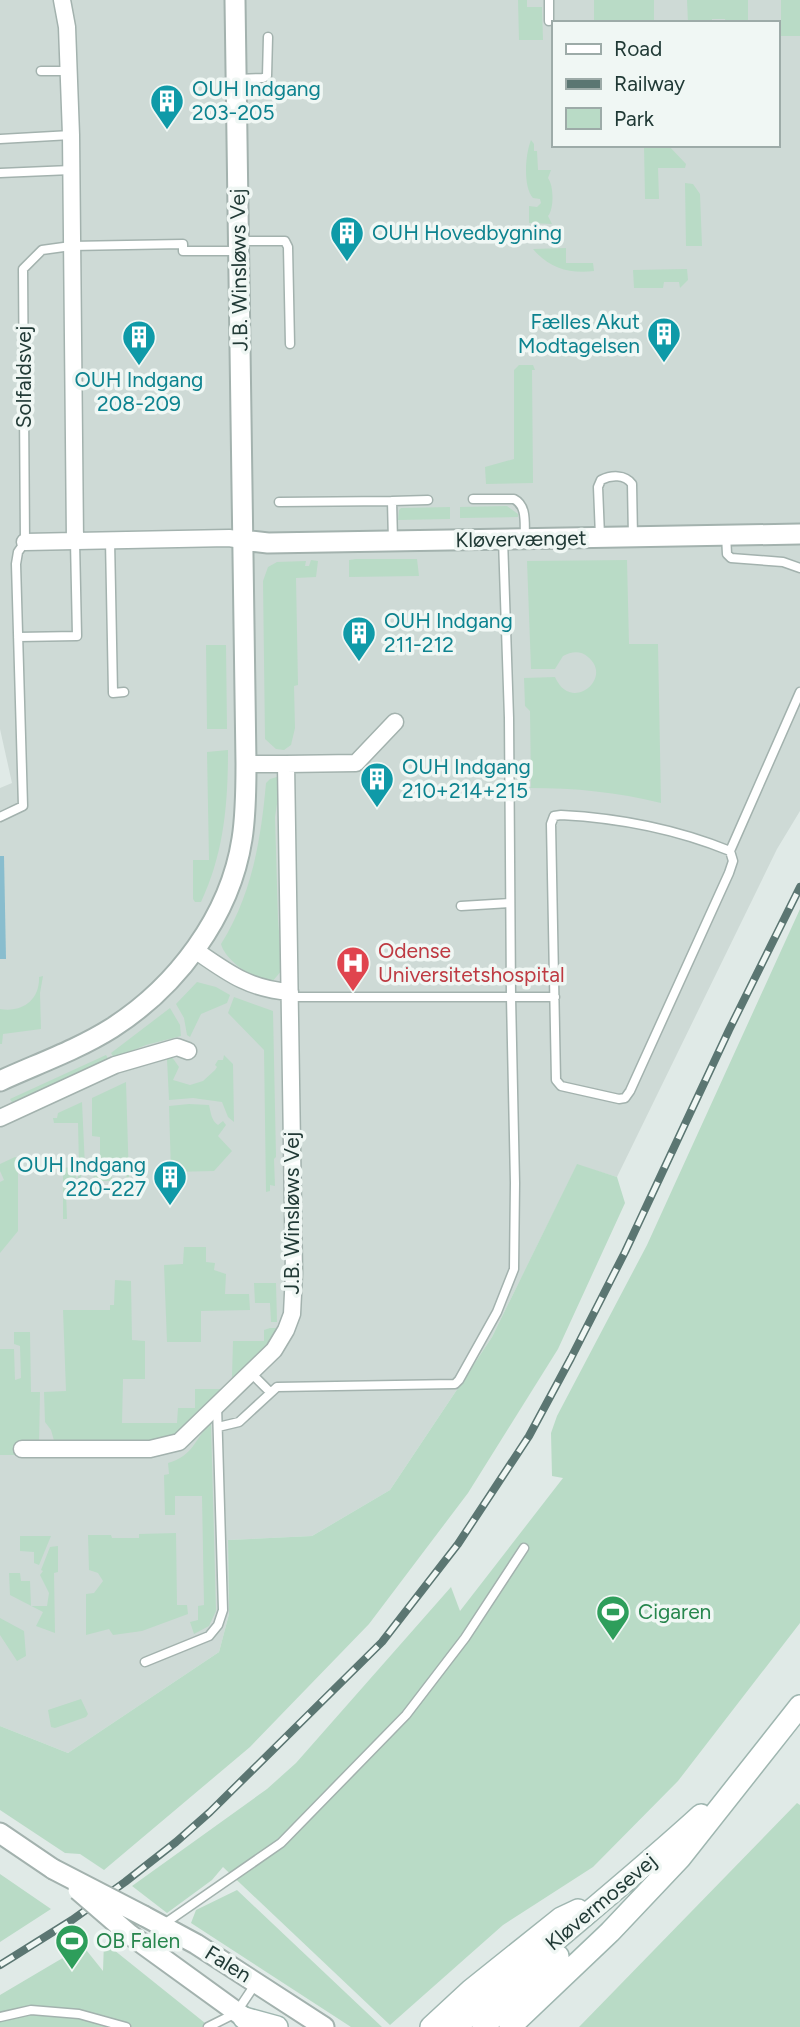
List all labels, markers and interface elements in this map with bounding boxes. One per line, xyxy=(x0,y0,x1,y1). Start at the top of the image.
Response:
legend xyxy=(552,21,779,147)
text: Road xyxy=(614,36,662,61)
text: Railway xyxy=(614,71,685,96)
place label: OUH Indgang 203-205 xyxy=(192,76,321,125)
building icon: OUH Indgang 203-205 xyxy=(148,82,186,131)
text: Park xyxy=(614,106,655,131)
street label: J.B. Winsløws Vej xyxy=(225,188,252,352)
building icon: OUH Hovedbygning xyxy=(328,214,366,263)
place label: OUH Hovedbygning xyxy=(372,220,562,245)
place label: Fælles Akut Modtagelsen xyxy=(518,309,640,358)
building icon: Fælles Akut Modtagelsen xyxy=(645,315,683,364)
building icon: OUH Indgang 208-209 xyxy=(120,318,158,367)
street label: Solfaldsvej xyxy=(11,326,36,428)
place label: OUH Indgang 208-209 xyxy=(75,367,203,416)
street label: Kløvervænget xyxy=(455,525,587,552)
place label: OUH Indgang 211-212 xyxy=(384,608,513,657)
building icon: OUH Indgang 211-212 xyxy=(340,614,378,663)
place label: OUH Indgang 210+214+215 xyxy=(402,754,531,803)
building icon: OUH Indgang 210+214+215 xyxy=(358,760,396,809)
place label: Odense Universitetshospital xyxy=(378,938,565,987)
hospital icon: Odense Universitetshospital xyxy=(334,944,372,993)
street label: J.B. Winsløws Vej xyxy=(279,1132,304,1294)
place label: OUH Indgang 220-227 xyxy=(17,1152,146,1201)
building icon: OUH Indgang 220-227 xyxy=(151,1158,189,1207)
sports icon: Cigaren xyxy=(594,1593,632,1642)
place label: Cigaren xyxy=(638,1599,711,1624)
street label: Kløvermosevej xyxy=(540,1848,661,1955)
sports icon: OB Falen xyxy=(53,1922,91,1971)
place label: OB Falen xyxy=(96,1928,180,1953)
street label: Falen xyxy=(201,1940,256,1987)

